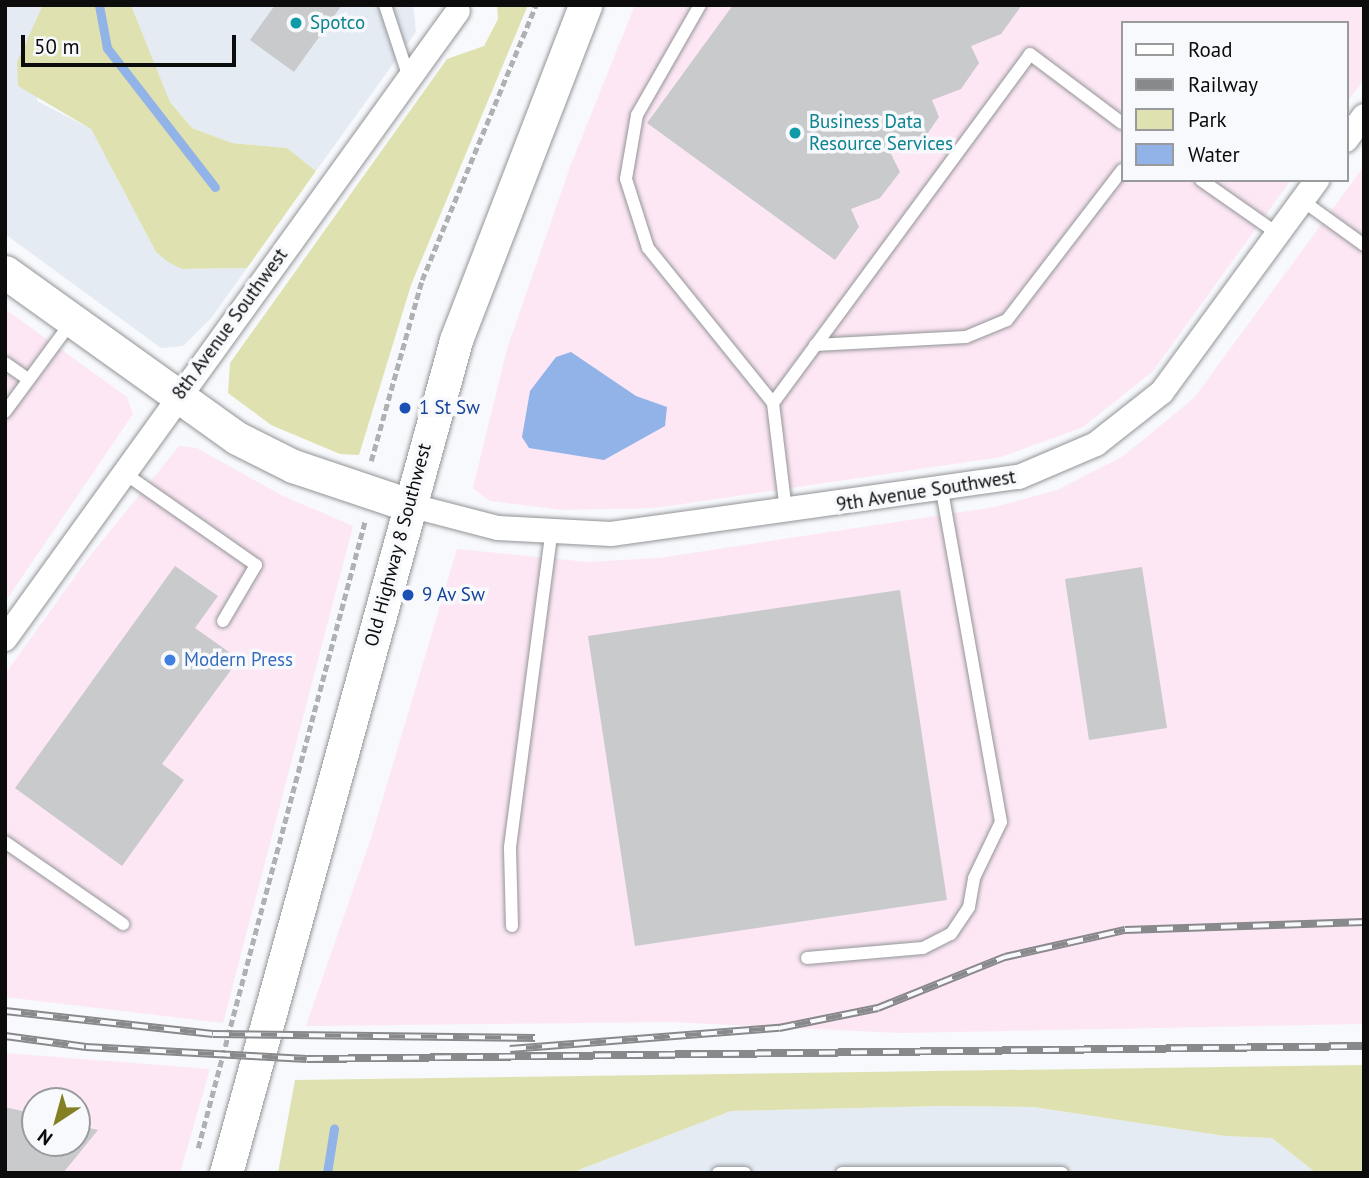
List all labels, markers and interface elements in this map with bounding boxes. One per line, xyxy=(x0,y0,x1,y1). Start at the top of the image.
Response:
place label: Spotco xyxy=(310,12,365,34)
marker: Spotco xyxy=(288,15,304,31)
scale bar xyxy=(24,21,240,65)
legend xyxy=(1120,21,1348,182)
text: 50 m xyxy=(34,33,80,60)
text: Road xyxy=(1188,36,1232,63)
text: Railway xyxy=(1188,71,1258,98)
text: Park xyxy=(1188,106,1227,133)
place label: Business Data Resource Services xyxy=(809,111,953,155)
marker: Business Data Resource Services xyxy=(787,125,803,141)
text: Water xyxy=(1188,141,1240,168)
street label: 8th Avenue Southwest xyxy=(167,244,293,404)
place label: 1 St Sw xyxy=(419,397,480,419)
marker: 1 St Sw xyxy=(397,400,413,416)
street label: Old Highway 8 Southwest xyxy=(360,441,436,649)
street label: 9th Avenue Southwest xyxy=(834,466,1018,516)
place label: 9 Av Sw xyxy=(422,584,486,606)
marker: 9 Av Sw xyxy=(400,587,416,603)
place label: Modern Press xyxy=(184,649,293,671)
marker: Modern Press xyxy=(162,652,178,668)
north arrow xyxy=(21,1087,91,1157)
text: N xyxy=(33,1124,57,1151)

